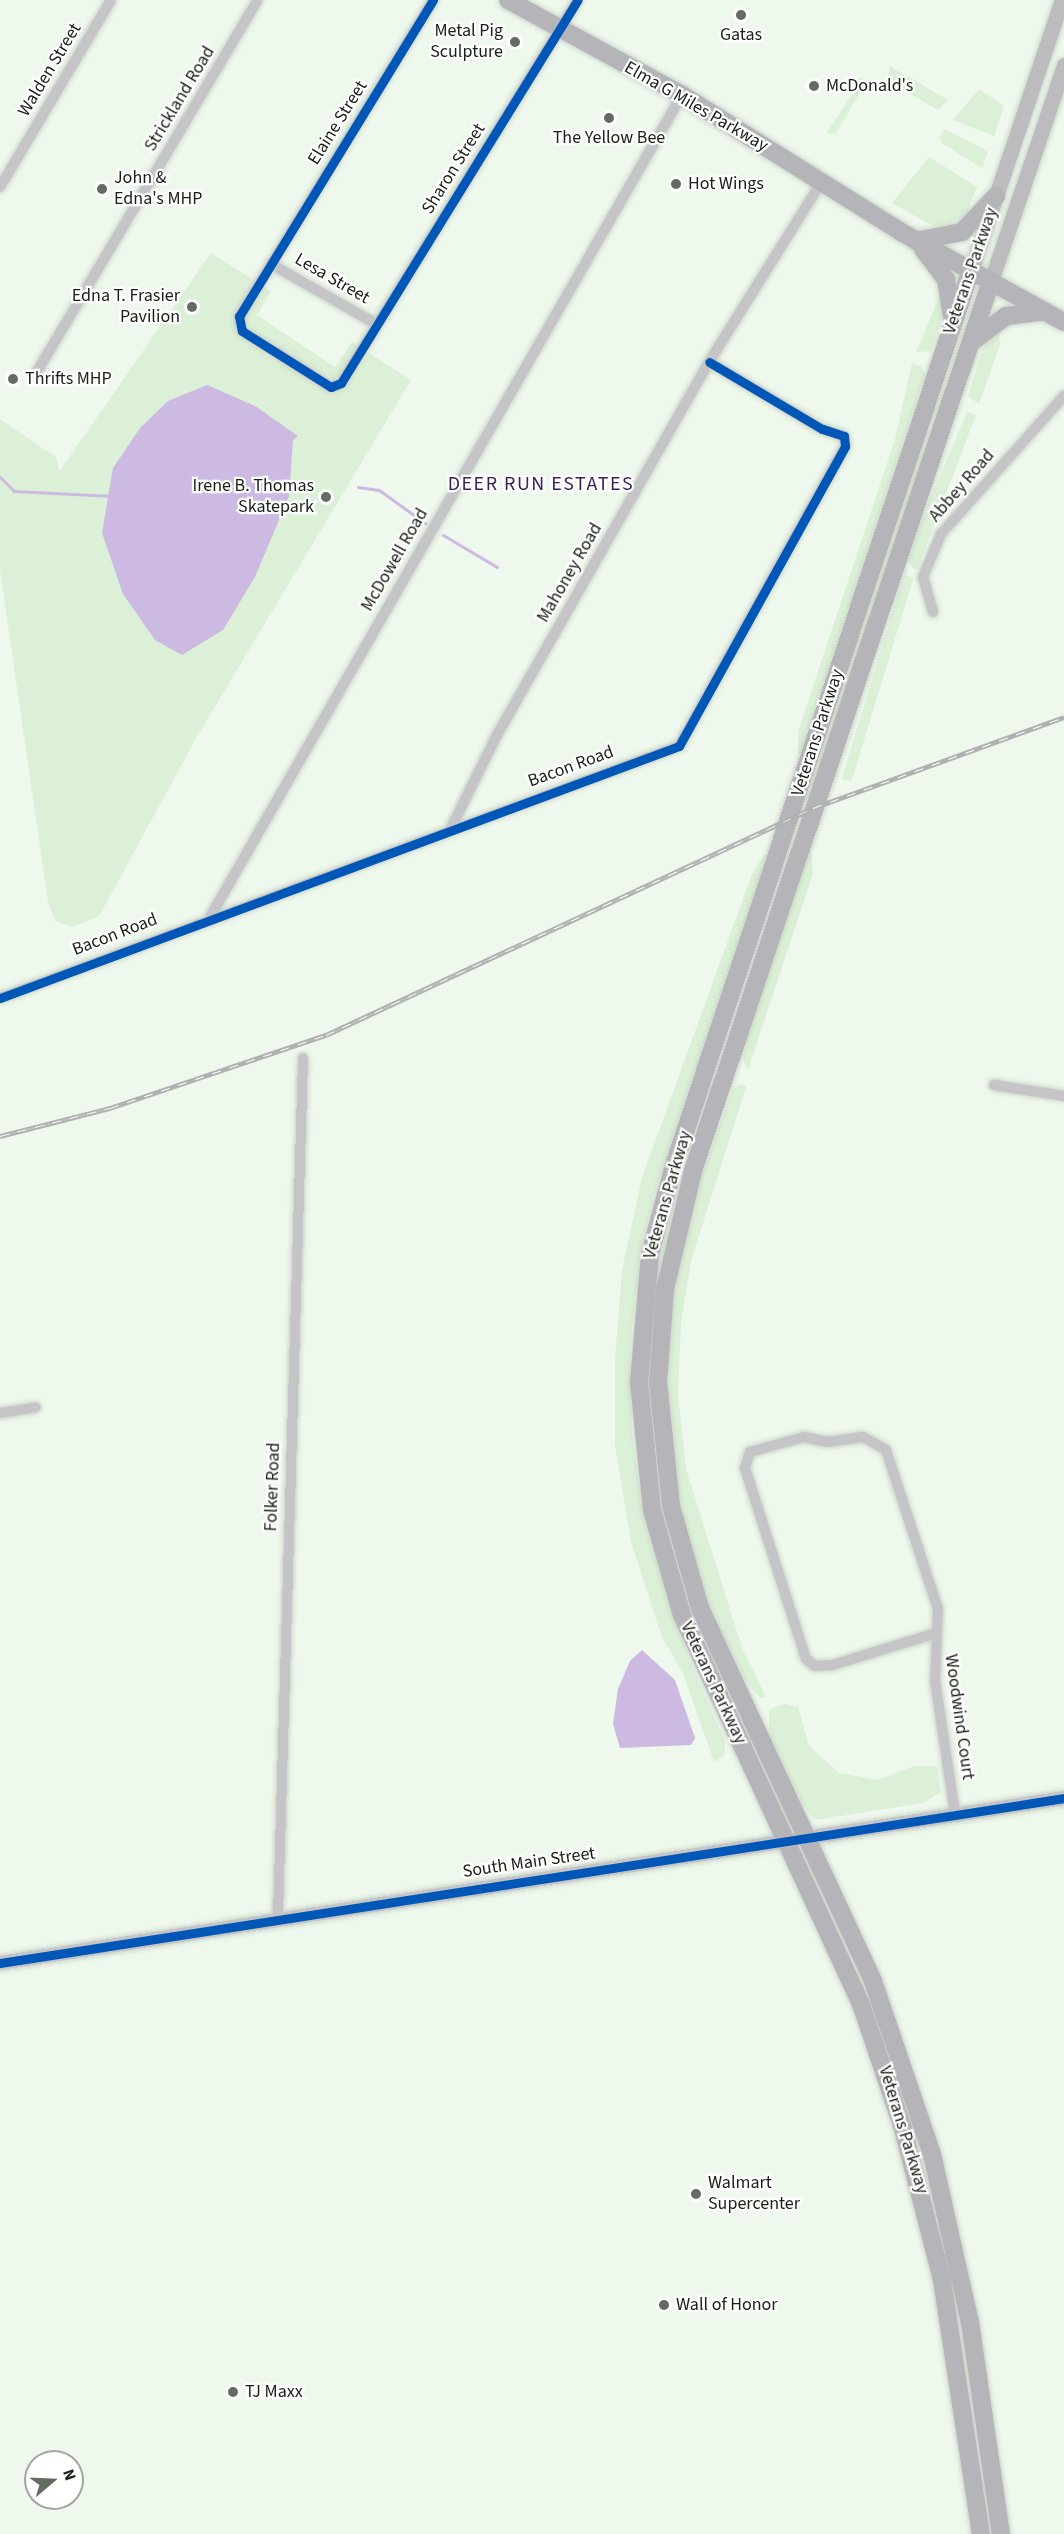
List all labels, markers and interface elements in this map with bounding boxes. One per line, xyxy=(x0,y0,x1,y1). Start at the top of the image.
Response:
marker: Gatas xyxy=(734,8,748,22)
street label: Walden Street xyxy=(14,19,86,121)
place label: Metal Pig Sculpture xyxy=(430,21,503,63)
place label: Gatas xyxy=(720,24,762,46)
marker: Metal Pig Sculpture xyxy=(508,35,522,49)
street label: Strickland Road xyxy=(140,43,220,155)
street label: Elma G Miles Parkway xyxy=(620,57,772,157)
place label: McDonald's xyxy=(826,75,913,97)
street label: Elaine Street xyxy=(304,77,372,169)
marker: McDonald's xyxy=(807,79,821,93)
marker: The Yellow Bee xyxy=(602,111,616,125)
street label: Sharon Street xyxy=(418,120,490,218)
place label: The Yellow Bee xyxy=(553,127,665,149)
place label: John & Edna's MHP xyxy=(114,168,202,210)
place label: Hot Wings xyxy=(688,173,764,195)
marker: Hot Wings xyxy=(669,177,683,191)
marker: John & Edna's MHP xyxy=(95,182,109,196)
street label: Veterans Parkway xyxy=(939,205,1003,337)
street label: Lesa Street xyxy=(291,249,373,309)
place label: Edna T. Frasier Pavilion xyxy=(72,286,180,328)
marker: Edna T. Frasier Pavilion xyxy=(185,300,199,314)
place label: Thrifts MHP xyxy=(25,368,112,390)
marker: Thrifts MHP xyxy=(6,372,20,386)
street label: Abbey Road xyxy=(925,445,999,527)
district label: DEER RUN ESTATES xyxy=(448,472,634,496)
place label: Irene B. Thomas Skatepark xyxy=(193,476,314,518)
marker: Irene B. Thomas Skatepark xyxy=(319,490,333,504)
street label: McDowell Road xyxy=(357,505,433,615)
street label: Mahoney Road xyxy=(533,519,607,627)
street label: Veterans Parkway xyxy=(787,667,849,799)
street label: Bacon Road xyxy=(525,742,617,792)
street label: Bacon Road xyxy=(69,909,161,961)
street label: Veterans Parkway xyxy=(639,1128,697,1262)
street label: Folker Road xyxy=(261,1442,285,1532)
street label: Veterans Parkway xyxy=(675,1618,751,1748)
street label: Woodwind Court xyxy=(939,1653,979,1781)
street label: South Main Street xyxy=(461,1843,597,1883)
street label: Veterans Parkway xyxy=(873,2064,933,2196)
place label: Walmart Supercenter xyxy=(708,2173,800,2216)
marker: Walmart Supercenter xyxy=(689,2187,703,2201)
place label: Wall of Honor xyxy=(676,2294,778,2316)
marker: Wall of Honor xyxy=(657,2298,671,2312)
place label: TJ Maxx xyxy=(245,2381,303,2403)
marker: TJ Maxx xyxy=(226,2385,240,2399)
north arrow xyxy=(24,2450,84,2510)
text: N xyxy=(57,2466,81,2483)

